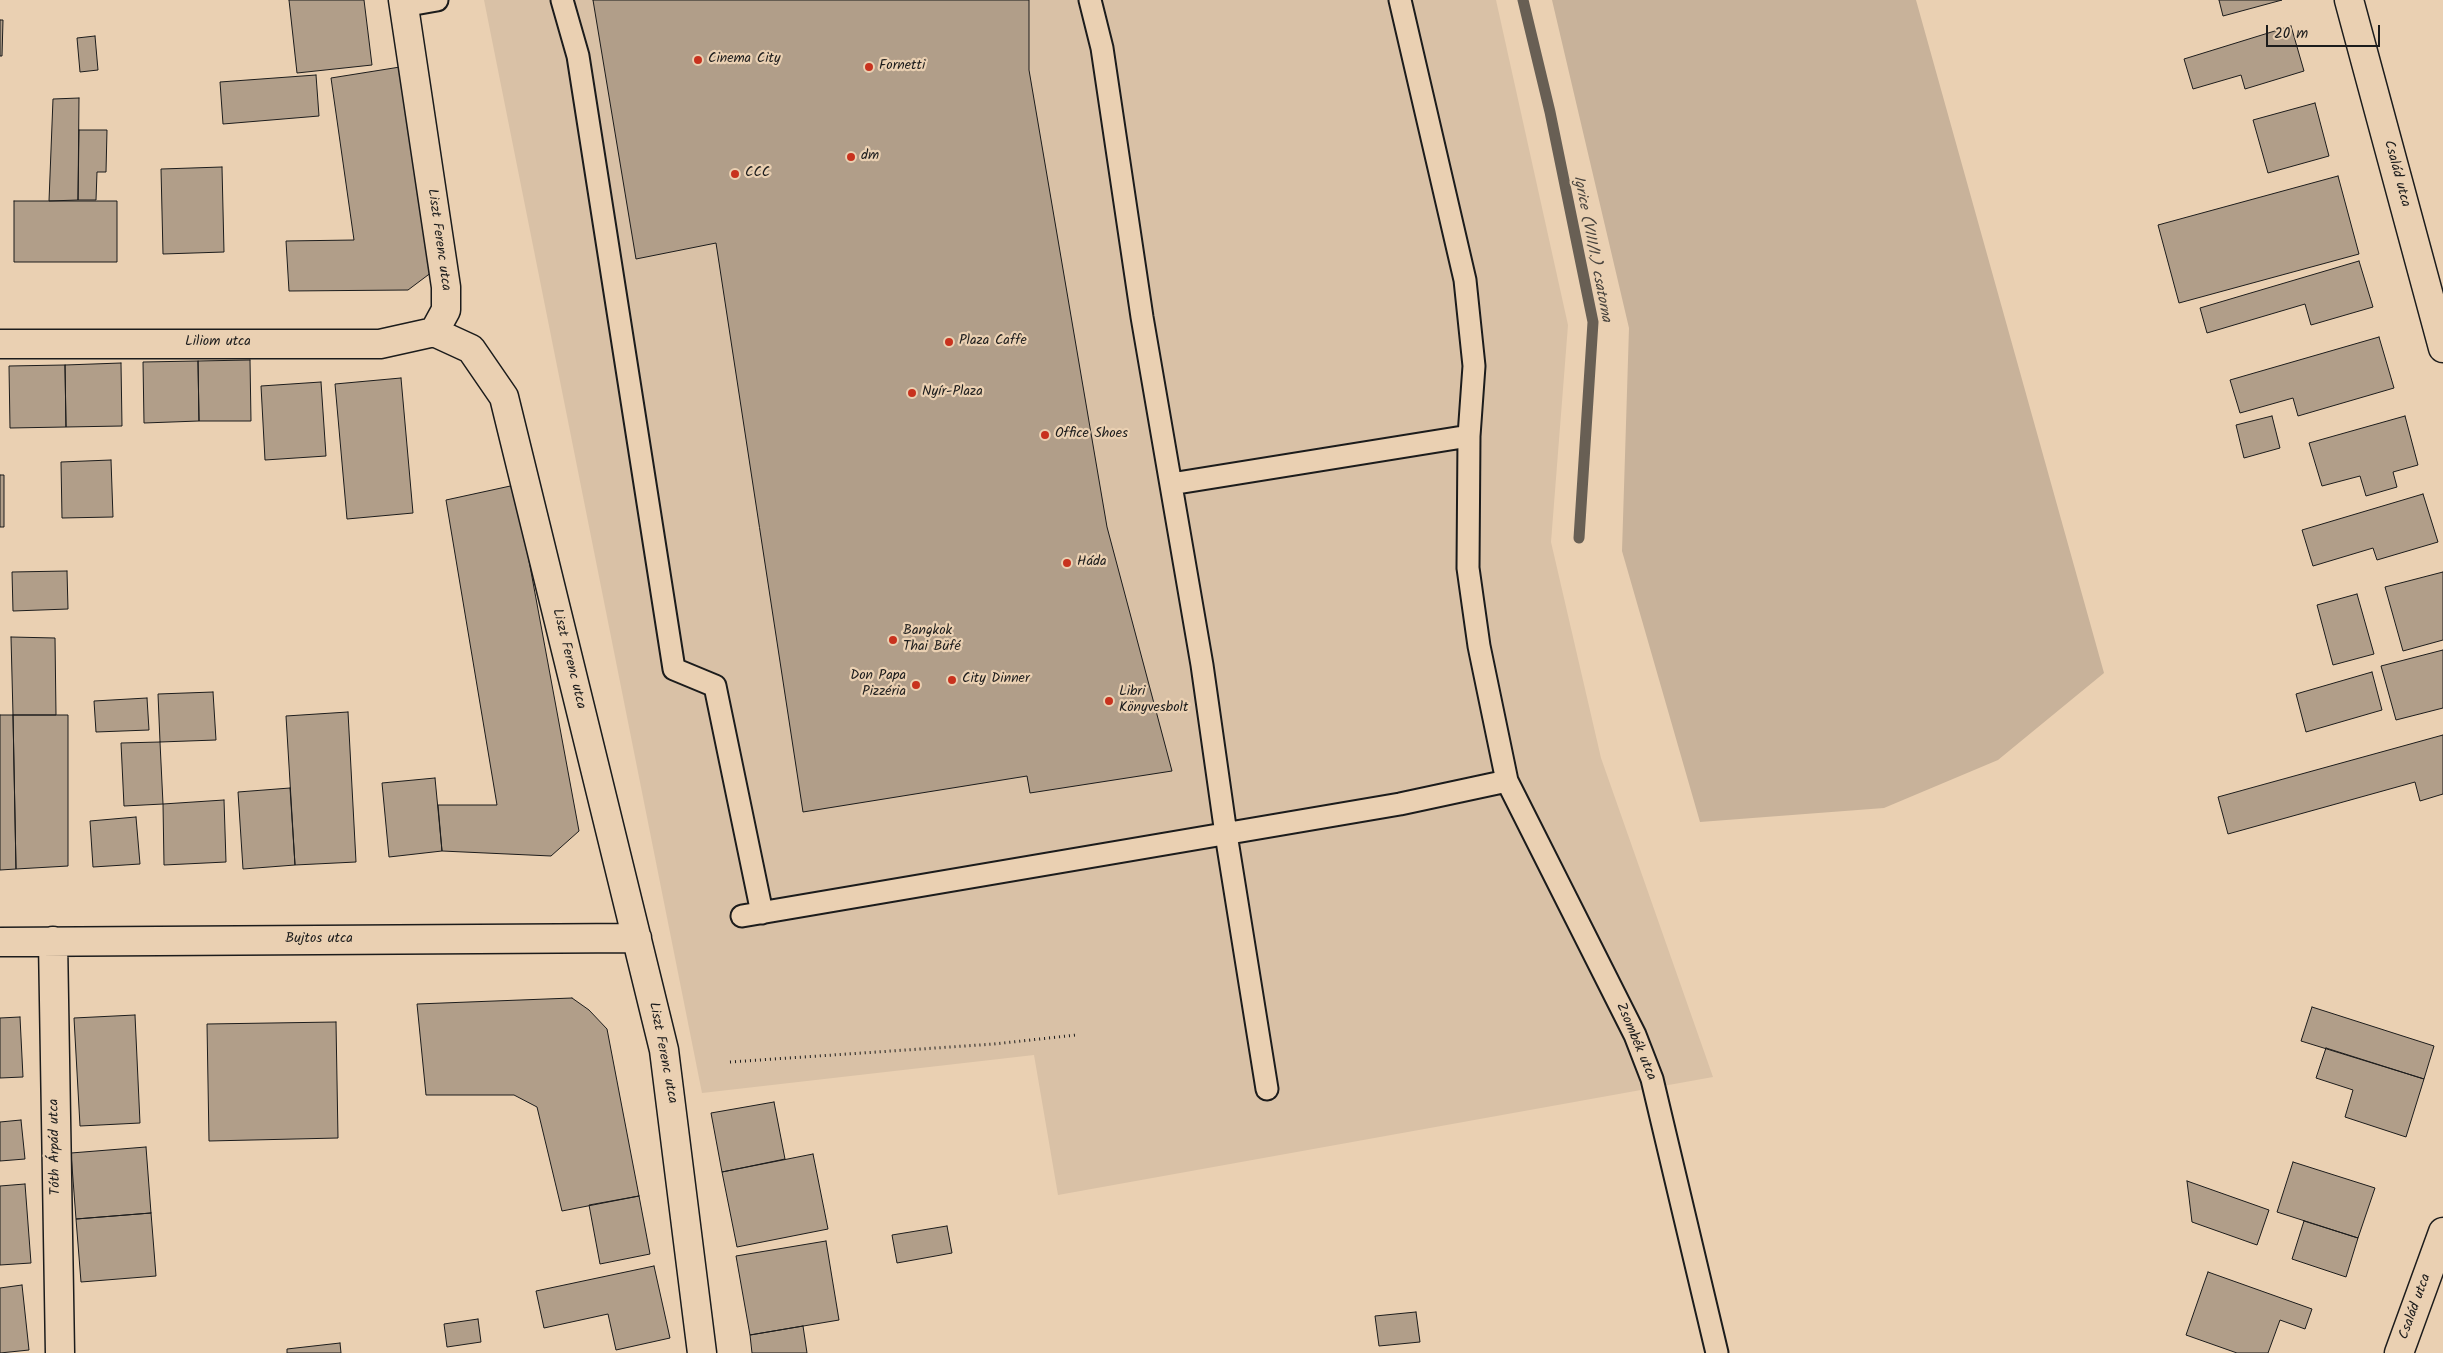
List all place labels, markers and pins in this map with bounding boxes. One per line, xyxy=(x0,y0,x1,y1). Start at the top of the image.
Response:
place label: Cinema City xyxy=(708,52,781,68)
marker: Cinema City xyxy=(692,54,704,66)
place label: Fornetti xyxy=(879,59,925,75)
marker: Fornetti xyxy=(863,61,875,73)
place label: dm xyxy=(861,149,879,165)
marker: dm xyxy=(845,151,857,163)
place label: CCC xyxy=(745,166,770,182)
marker: CCC xyxy=(729,168,741,180)
place label: Plaza Caffe xyxy=(959,334,1027,350)
marker: Plaza Caffe xyxy=(943,336,955,348)
place label: Nyír-Plaza xyxy=(922,385,983,401)
marker: Nyír-Plaza xyxy=(906,387,918,399)
place label: Office Shoes xyxy=(1055,427,1128,443)
marker: Office Shoes xyxy=(1039,429,1051,441)
place label: Háda xyxy=(1077,555,1107,571)
marker: Háda xyxy=(1061,557,1073,569)
place label: Bangkok Thai Büfé xyxy=(903,624,961,656)
marker: Bangkok Thai Büfé xyxy=(887,634,899,646)
place label: Don Papa Pizzéria xyxy=(850,669,906,702)
place label: City Dinner xyxy=(962,672,1030,688)
marker: City Dinner xyxy=(946,674,958,686)
marker: Don Papa Pizzéria xyxy=(910,679,922,691)
place label: Libri Könyvesbolt xyxy=(1119,685,1188,718)
marker: Libri Könyvesbolt xyxy=(1103,695,1115,707)

